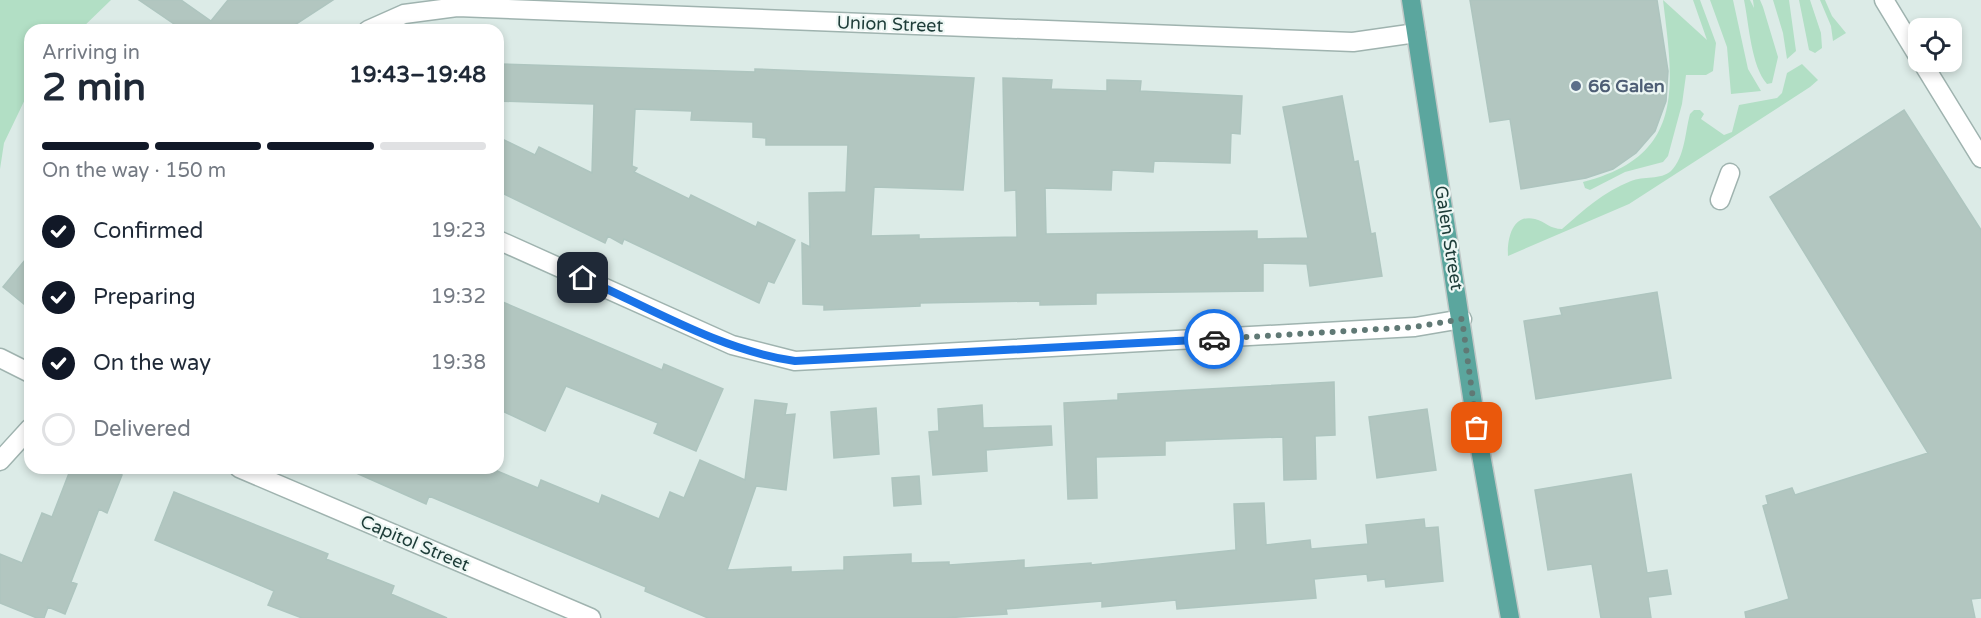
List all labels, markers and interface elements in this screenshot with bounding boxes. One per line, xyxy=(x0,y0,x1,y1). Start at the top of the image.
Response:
street label: Union Street xyxy=(836,11,944,37)
map controls xyxy=(1908,18,1962,72)
button: locate xyxy=(1908,18,1962,72)
text: Arriving in xyxy=(42,41,140,65)
text: 19:43–19:48 xyxy=(349,62,486,88)
text: 2 min xyxy=(42,64,146,111)
place label: 66 Galen xyxy=(1588,75,1665,97)
marker: 66 Galen xyxy=(1569,79,1583,93)
text: On the way · 150 m xyxy=(42,159,226,183)
street label: Galen Street xyxy=(1430,184,1468,292)
icon: check xyxy=(42,215,75,248)
text: Confirmed xyxy=(93,218,203,244)
text: 19:23 xyxy=(431,219,486,243)
pin xyxy=(557,252,608,303)
icon: home xyxy=(566,261,599,294)
icon: check xyxy=(42,281,75,314)
text: Preparing xyxy=(93,284,196,310)
text: 19:32 xyxy=(431,285,486,309)
courier xyxy=(1184,309,1244,369)
icon: car xyxy=(1198,323,1231,356)
icon: check xyxy=(42,347,75,380)
text: On the way xyxy=(93,350,211,376)
text: 19:38 xyxy=(431,351,486,375)
pin xyxy=(1451,402,1502,453)
icon: bag xyxy=(1460,411,1493,444)
text: Delivered xyxy=(93,416,191,442)
street label: Capitol Street xyxy=(357,510,473,576)

